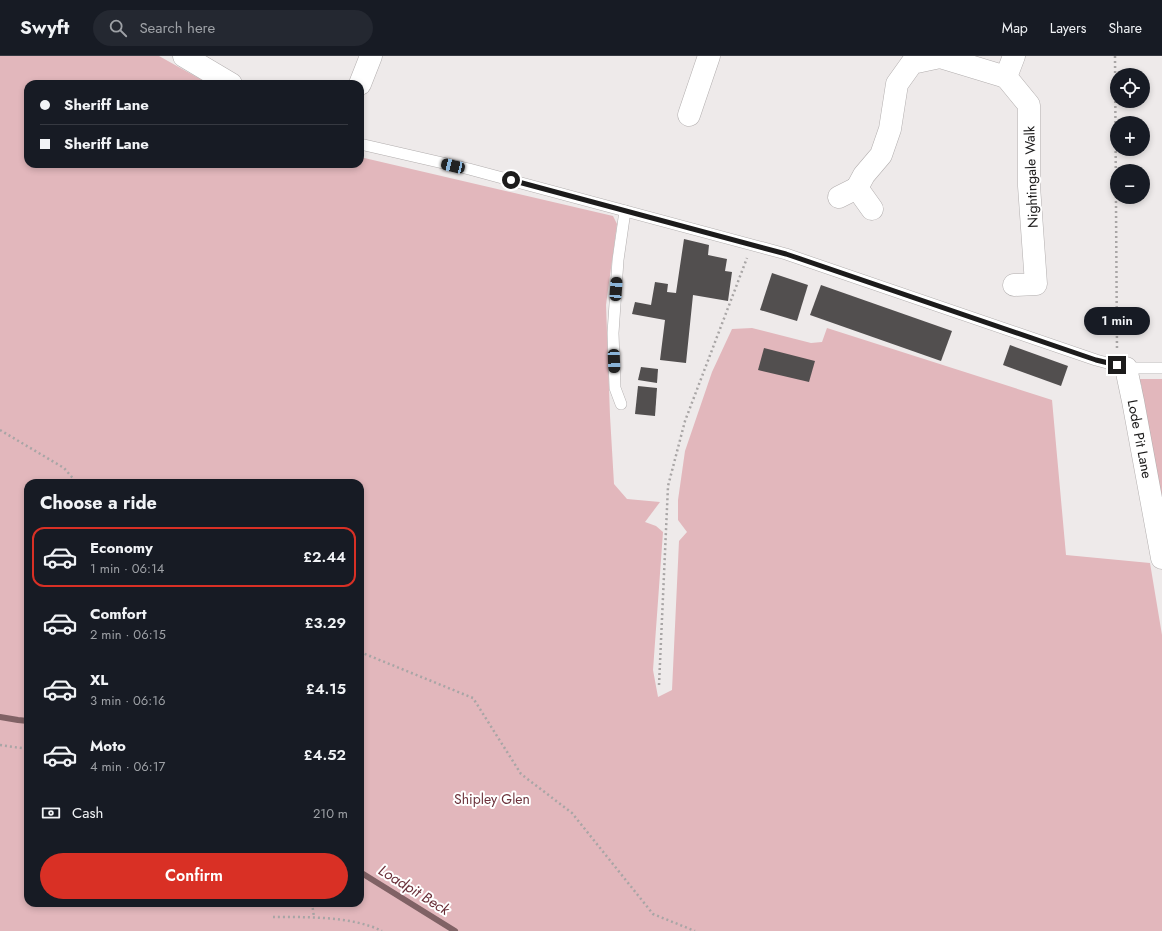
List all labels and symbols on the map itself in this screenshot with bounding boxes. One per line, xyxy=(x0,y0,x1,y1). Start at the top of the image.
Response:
street label: Nightingale Walk xyxy=(1019,125,1043,228)
car xyxy=(440,157,466,175)
route start xyxy=(502,171,520,189)
car xyxy=(609,277,623,301)
callout: 1 min xyxy=(1084,307,1150,335)
car xyxy=(608,349,620,373)
route end xyxy=(1108,356,1126,374)
street label: Lode Pit Lane xyxy=(1123,398,1157,480)
park label: Shipley Glen xyxy=(454,789,530,809)
water label: Loadpit Beck xyxy=(374,859,454,921)

